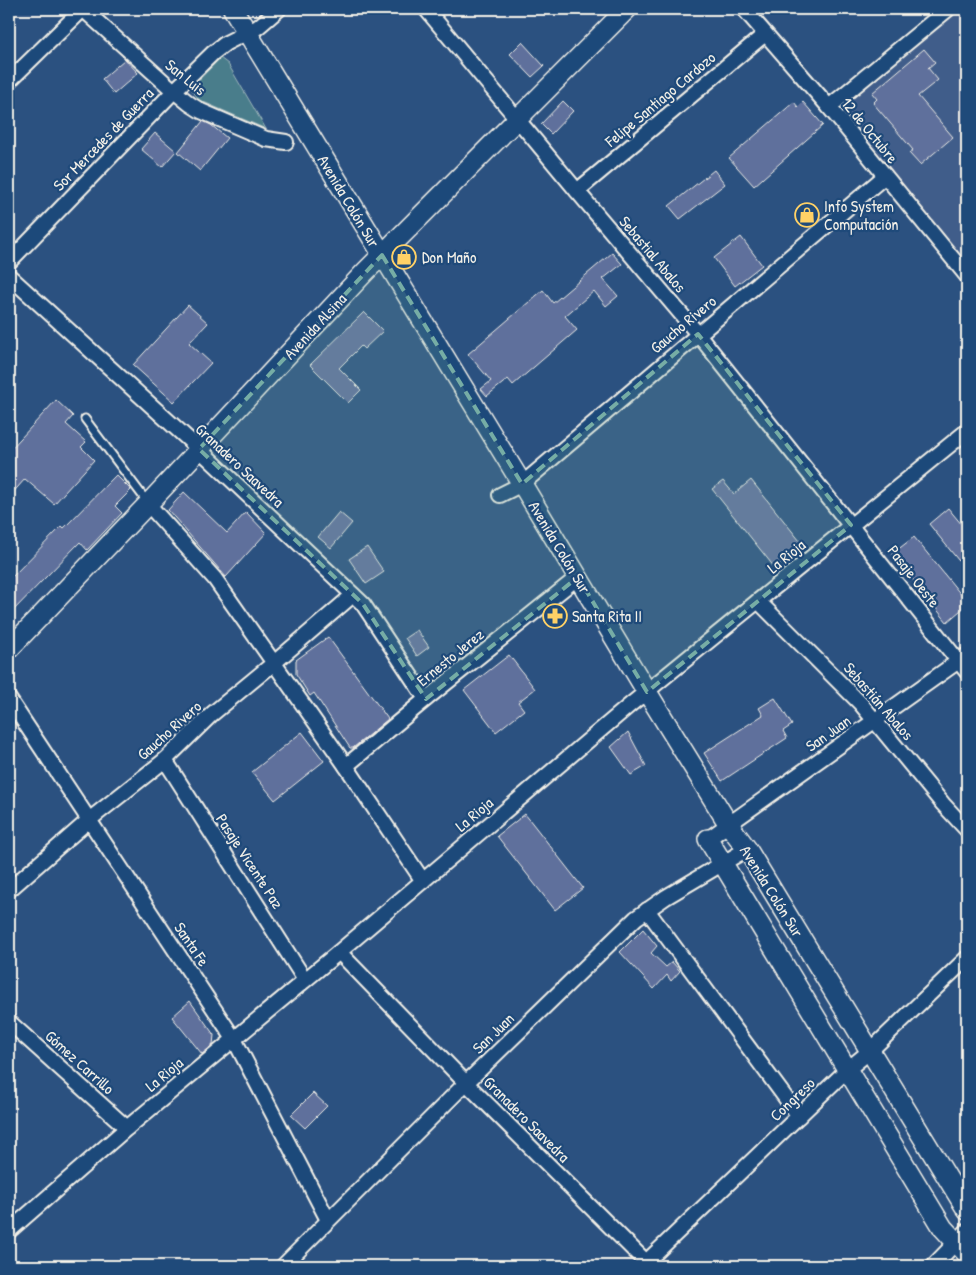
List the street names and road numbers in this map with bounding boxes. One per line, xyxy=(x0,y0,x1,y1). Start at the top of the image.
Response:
street label: Felipe Santiago Cardozo xyxy=(599,46,720,152)
street label: San Luis xyxy=(161,54,211,100)
street label: Sor Mercedes de Guerra xyxy=(48,82,158,196)
street label: 12 de Octubre xyxy=(836,92,904,168)
street label: Avenida Colón Sur xyxy=(313,151,385,251)
street label: Sebastial Abalos xyxy=(614,211,692,297)
street label: Avenida Alsina xyxy=(279,288,351,364)
street label: Gaucho Rivero xyxy=(645,290,721,358)
street label: Granadero Saavedra xyxy=(191,418,289,512)
street label: Avenida Colón Sur xyxy=(524,497,596,597)
street label: La Rioja xyxy=(762,534,810,578)
street label: Pasaje Oeste xyxy=(883,540,946,612)
street label: Ernesto Jerez xyxy=(412,623,488,691)
street label: Sebastián Abalos xyxy=(839,657,919,745)
street label: Gaucho Rivero xyxy=(132,695,206,765)
street label: San Juan xyxy=(801,710,855,756)
street label: La Rioja xyxy=(450,792,498,836)
street label: Pasaje Vicente Paz xyxy=(211,809,289,913)
street label: Avenida Colón Sur xyxy=(735,841,809,941)
street label: Santa Fe xyxy=(169,918,215,971)
street label: San Juan xyxy=(467,1008,519,1058)
street label: Gómez Carrillo xyxy=(41,1025,120,1099)
street label: La Rioja xyxy=(140,1052,188,1096)
street label: Granadero Saavedra xyxy=(479,1071,575,1167)
street label: Congreso xyxy=(765,1072,820,1126)

